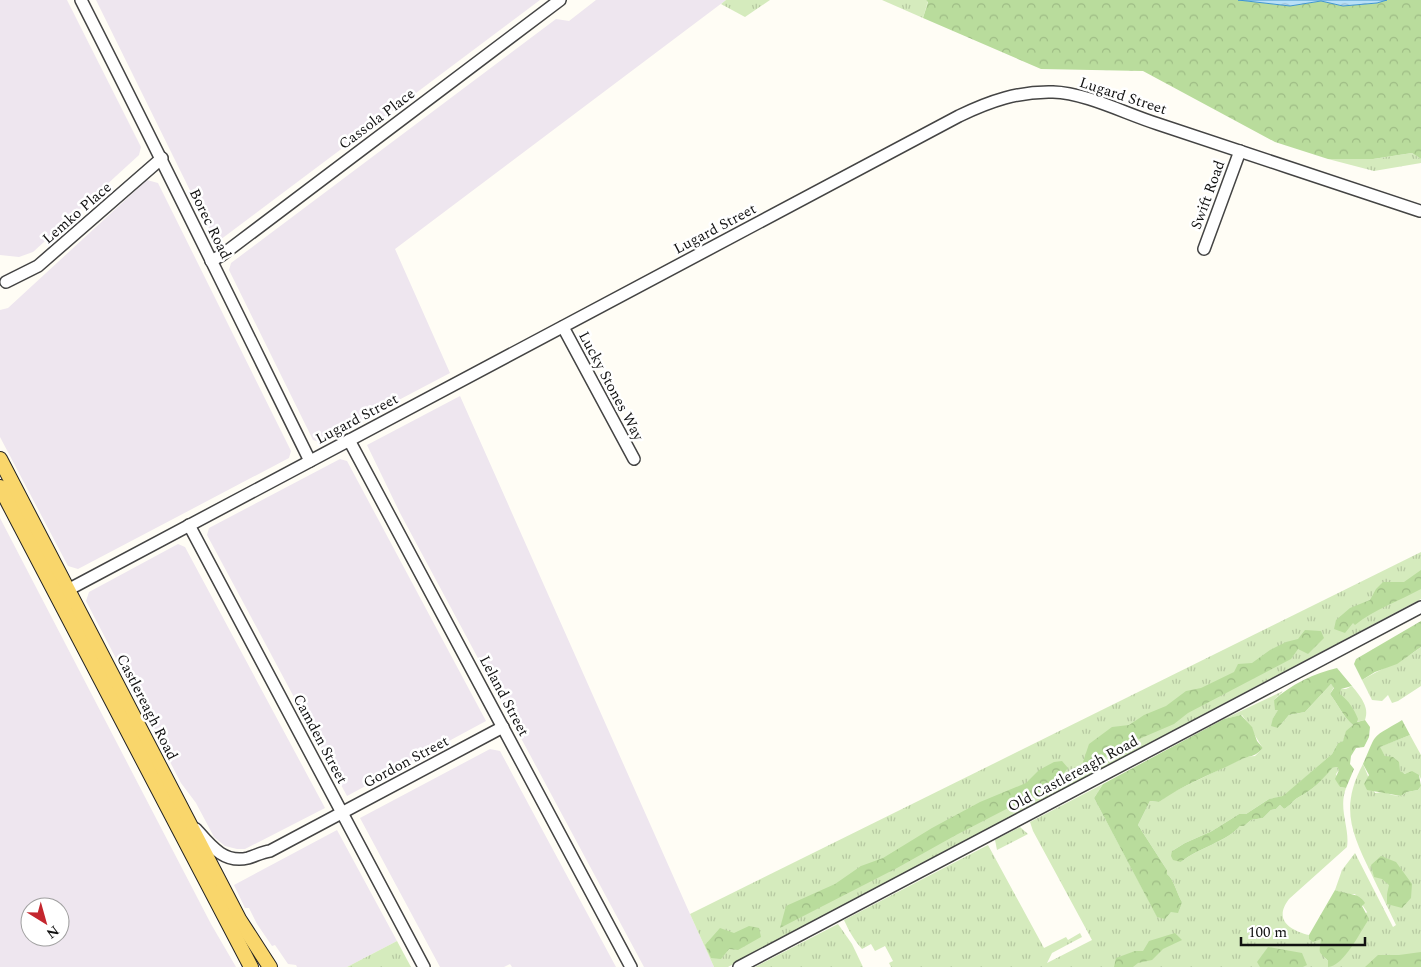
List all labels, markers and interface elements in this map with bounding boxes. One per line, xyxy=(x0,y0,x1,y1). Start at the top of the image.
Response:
street label: Lugard Street xyxy=(1076,71,1170,121)
street label: Cassola Place xyxy=(334,83,420,155)
street label: Swift Road xyxy=(1185,157,1231,233)
street label: Lemko Place xyxy=(37,176,117,250)
street label: Borec Road xyxy=(183,185,237,263)
street label: Lugard Street xyxy=(670,198,760,260)
street label: Lucky Stones Way xyxy=(572,327,650,446)
street label: Lugard Street xyxy=(312,388,402,450)
street label: Castlereagh Road xyxy=(110,650,184,764)
street label: Leland Street xyxy=(473,651,535,741)
street label: Camden Street xyxy=(287,690,353,788)
street label: Gordon Street xyxy=(359,730,453,794)
street label: Old Castlereagh Road xyxy=(1004,730,1142,818)
north arrow xyxy=(20,897,70,947)
scale bar xyxy=(1241,914,1365,946)
text: N xyxy=(42,920,63,944)
text: 100 m xyxy=(1248,921,1287,944)

